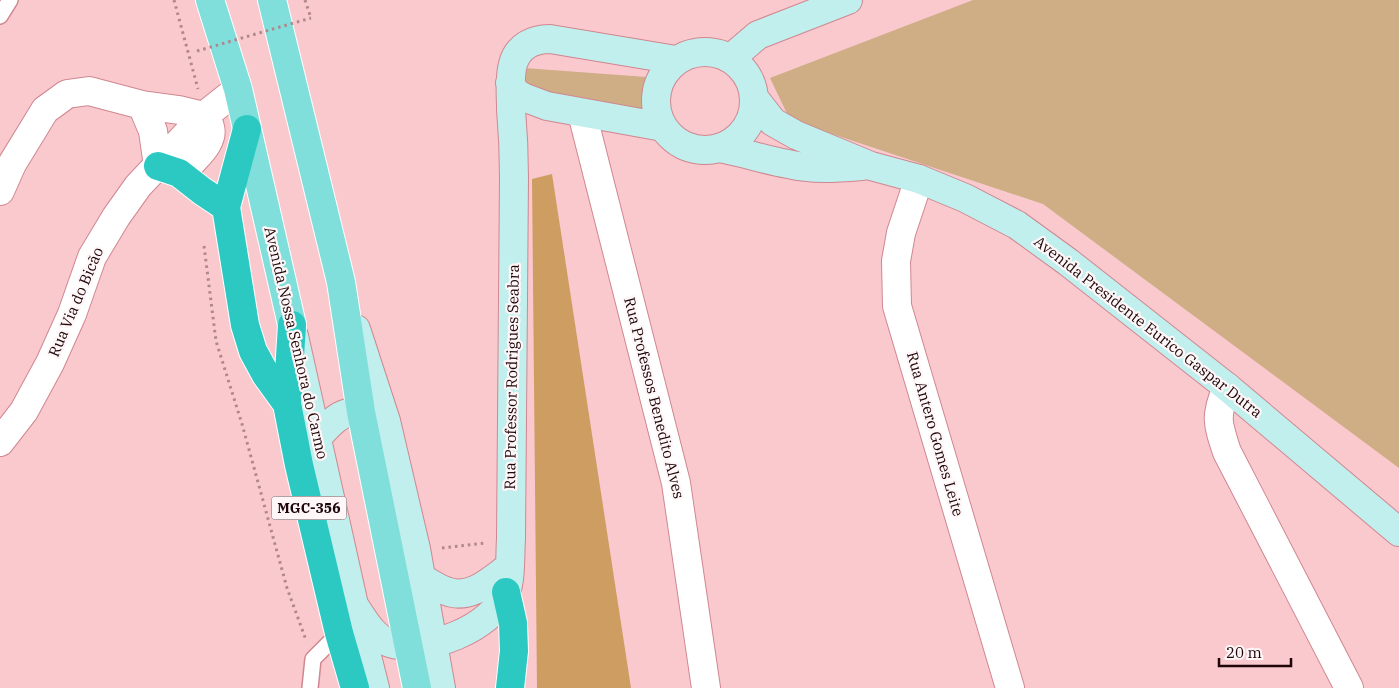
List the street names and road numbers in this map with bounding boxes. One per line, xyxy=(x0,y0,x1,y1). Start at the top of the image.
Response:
street label: Avenida Nossa Senhora do Carmo xyxy=(260,225,333,461)
street label: Avenida Presidente Eurico Gaspar Dutra xyxy=(1030,232,1266,422)
street label: Rua Via do Bicão xyxy=(44,244,107,359)
street label: Rua Professor Rodrigues Seabra xyxy=(500,264,523,490)
street label: Rua Professos Benedito Alves xyxy=(620,295,689,501)
street label: Rua Antero Gomes Leite xyxy=(903,349,968,518)
road number: MGC-356 xyxy=(272,496,346,520)

